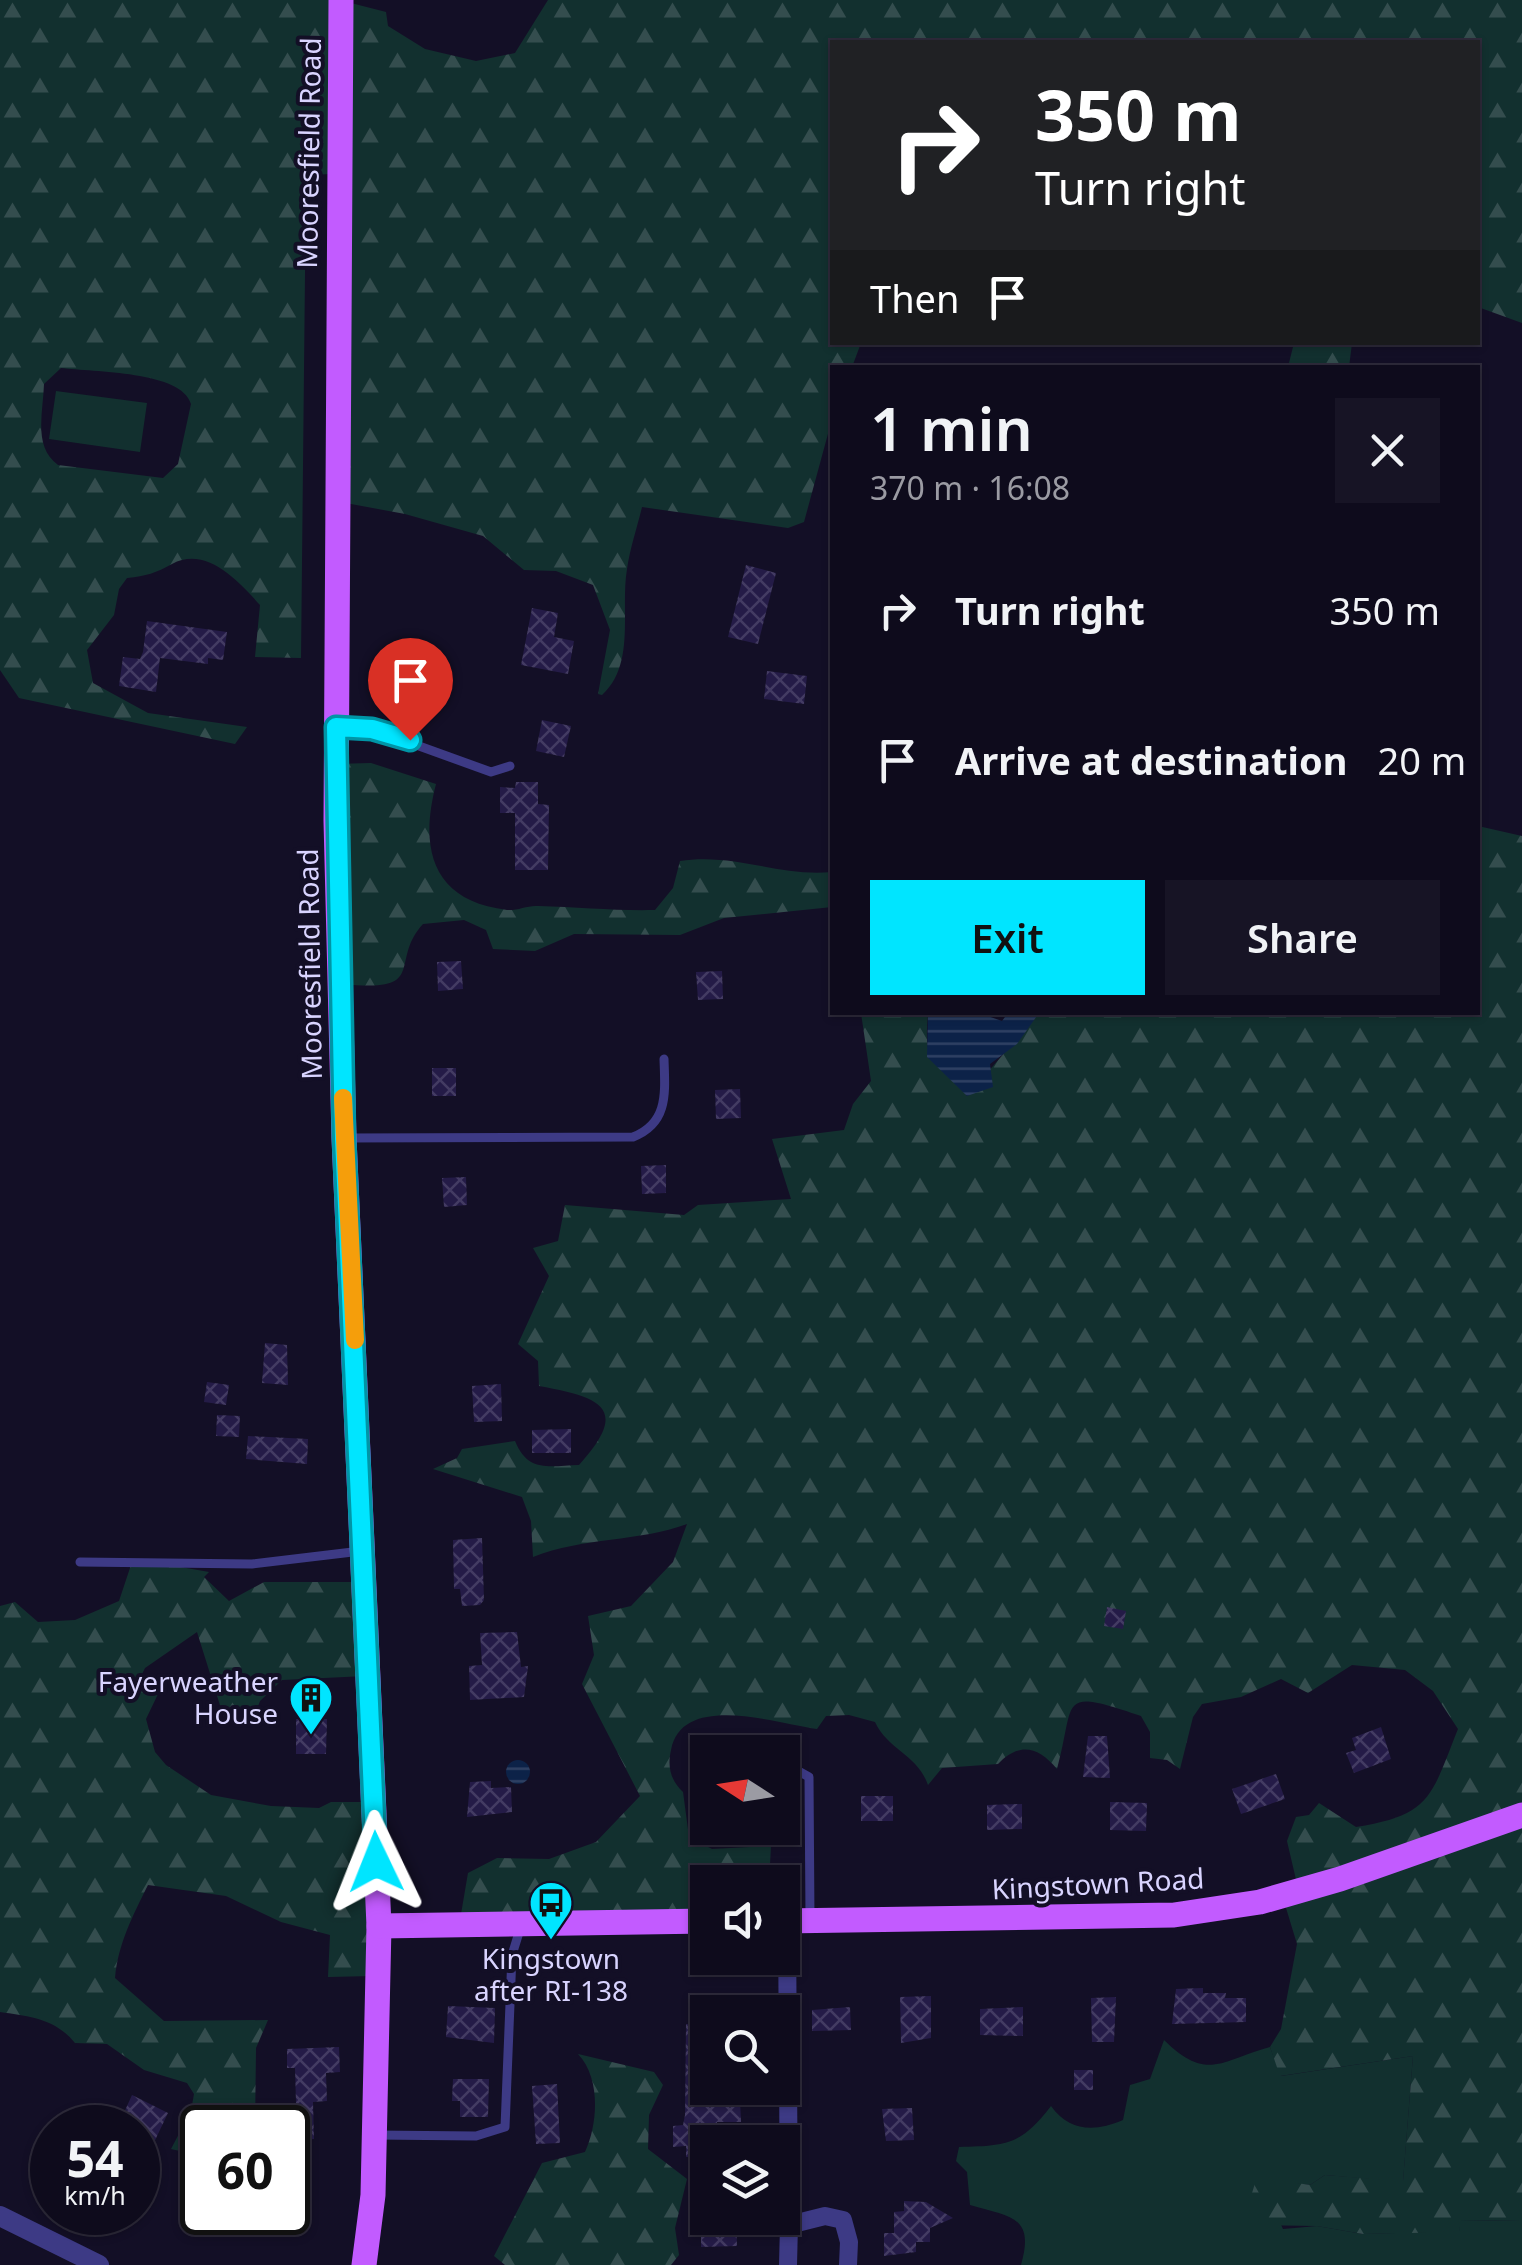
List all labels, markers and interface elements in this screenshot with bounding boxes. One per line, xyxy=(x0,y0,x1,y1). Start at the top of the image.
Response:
street label: Mooresfield Road xyxy=(287,37,329,269)
text: 350 m xyxy=(1035,66,1242,162)
icon: right xyxy=(870,80,1000,210)
text: Turn right xyxy=(1035,157,1246,218)
icon: arrive xyxy=(980,270,1035,325)
text: Then xyxy=(870,272,960,324)
text: 1 min xyxy=(870,387,1033,469)
button: close xyxy=(1335,398,1440,503)
text: 370 m · 16:08 xyxy=(870,466,1070,509)
icon: right xyxy=(870,583,925,638)
text: Turn right xyxy=(955,584,1145,636)
text: 350 m xyxy=(1329,584,1440,636)
pin xyxy=(368,638,453,741)
icon: arrive xyxy=(383,653,438,708)
icon: arrive xyxy=(870,733,925,788)
text: Arrive at destination xyxy=(955,734,1347,786)
text: 20 m xyxy=(1377,734,1466,786)
street label: Mooresfield Road xyxy=(288,848,330,1080)
button: Exit xyxy=(870,880,1145,995)
button: Share xyxy=(1165,880,1440,995)
place label: Fayerweather House xyxy=(98,1662,278,1732)
building icon: Fayerweather House xyxy=(288,1675,334,1736)
north arrow xyxy=(690,1735,800,1845)
map controls xyxy=(690,1735,800,2235)
position arrow xyxy=(324,1810,428,1914)
street label: Kingstown Road xyxy=(991,1858,1205,1908)
button: sound xyxy=(690,1865,800,1975)
bus stop icon: Kingstown after RI-138 xyxy=(528,1880,574,1941)
place label: Kingstown after RI-138 xyxy=(474,1939,628,2009)
button: search xyxy=(690,1995,800,2105)
speed limit sign: 60 xyxy=(180,2105,310,2235)
text: 54 xyxy=(66,2124,124,2192)
button: layers xyxy=(690,2125,800,2235)
text: km/h xyxy=(64,2178,126,2212)

